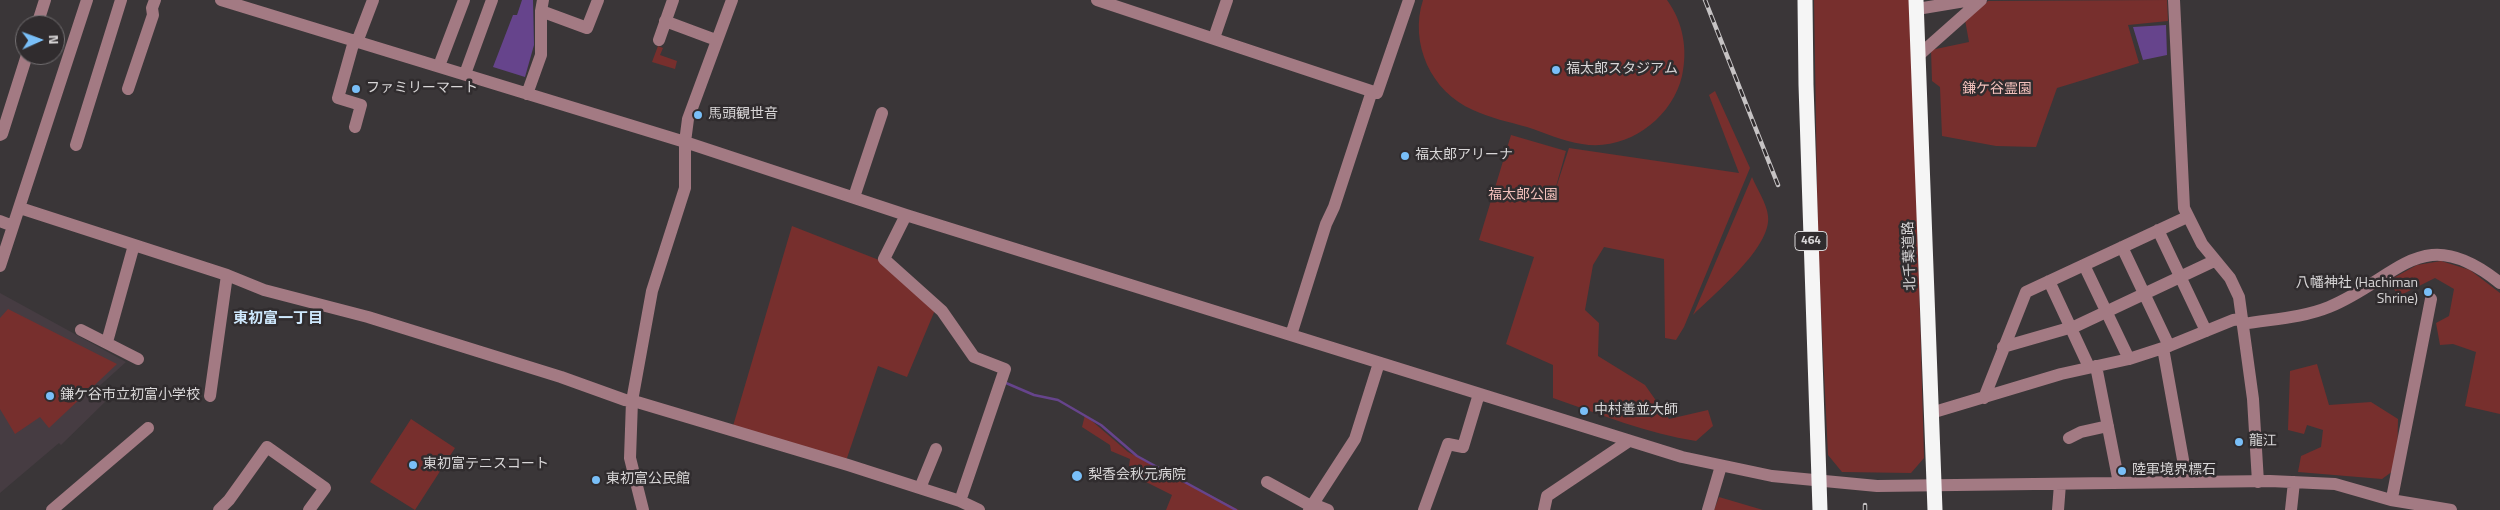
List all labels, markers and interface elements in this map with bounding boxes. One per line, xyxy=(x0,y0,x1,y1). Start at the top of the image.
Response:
north arrow xyxy=(15,15,65,65)
text: N xyxy=(44,34,65,45)
place label: 福太郎スタジアム xyxy=(1566,62,1678,78)
marker: 福太郎スタジアム xyxy=(1550,64,1562,76)
place label: ファミリーマート xyxy=(366,81,478,97)
park label: 鎌ケ谷霊園 xyxy=(1962,82,2032,98)
marker: ファミリーマート xyxy=(350,83,362,95)
place label: 馬頭観世音 xyxy=(708,107,778,123)
marker: 馬頭観世音 xyxy=(692,109,704,121)
place label: 福太郎アリーナ xyxy=(1415,148,1513,164)
marker: 福太郎アリーナ xyxy=(1399,150,1411,162)
park label: 福太郎公園 xyxy=(1488,188,1558,204)
street label: 北千葉道路 xyxy=(1900,221,1920,291)
road number: 464 xyxy=(1795,232,1827,250)
place label: 八幡神社 (Hachiman Shrine) xyxy=(2296,276,2418,308)
marker: 八幡神社 (Hachiman Shrine) xyxy=(2422,286,2434,298)
district label: 東初富一丁目 xyxy=(233,310,323,328)
place label: 鎌ケ谷市立初富小学校 xyxy=(60,388,200,404)
marker: 鎌ケ谷市立初富小学校 xyxy=(44,390,56,402)
place label: 中村善並大師 xyxy=(1594,403,1678,419)
marker: 中村善並大師 xyxy=(1578,405,1590,417)
place label: 龍江 xyxy=(2249,434,2277,450)
marker: 龍江 xyxy=(2233,436,2245,448)
place label: 東初富テニスコート xyxy=(423,457,549,473)
marker: 東初富テニスコート xyxy=(407,459,419,471)
place label: 陸軍境界標石 xyxy=(2132,463,2216,479)
marker: 陸軍境界標石 xyxy=(2116,465,2128,477)
place label: 梨香会秋元病院 xyxy=(1088,468,1186,484)
marker: 梨香会秋元病院 xyxy=(1070,469,1084,483)
place label: 東初富公民館 xyxy=(606,472,690,488)
marker: 東初富公民館 xyxy=(590,474,602,486)

